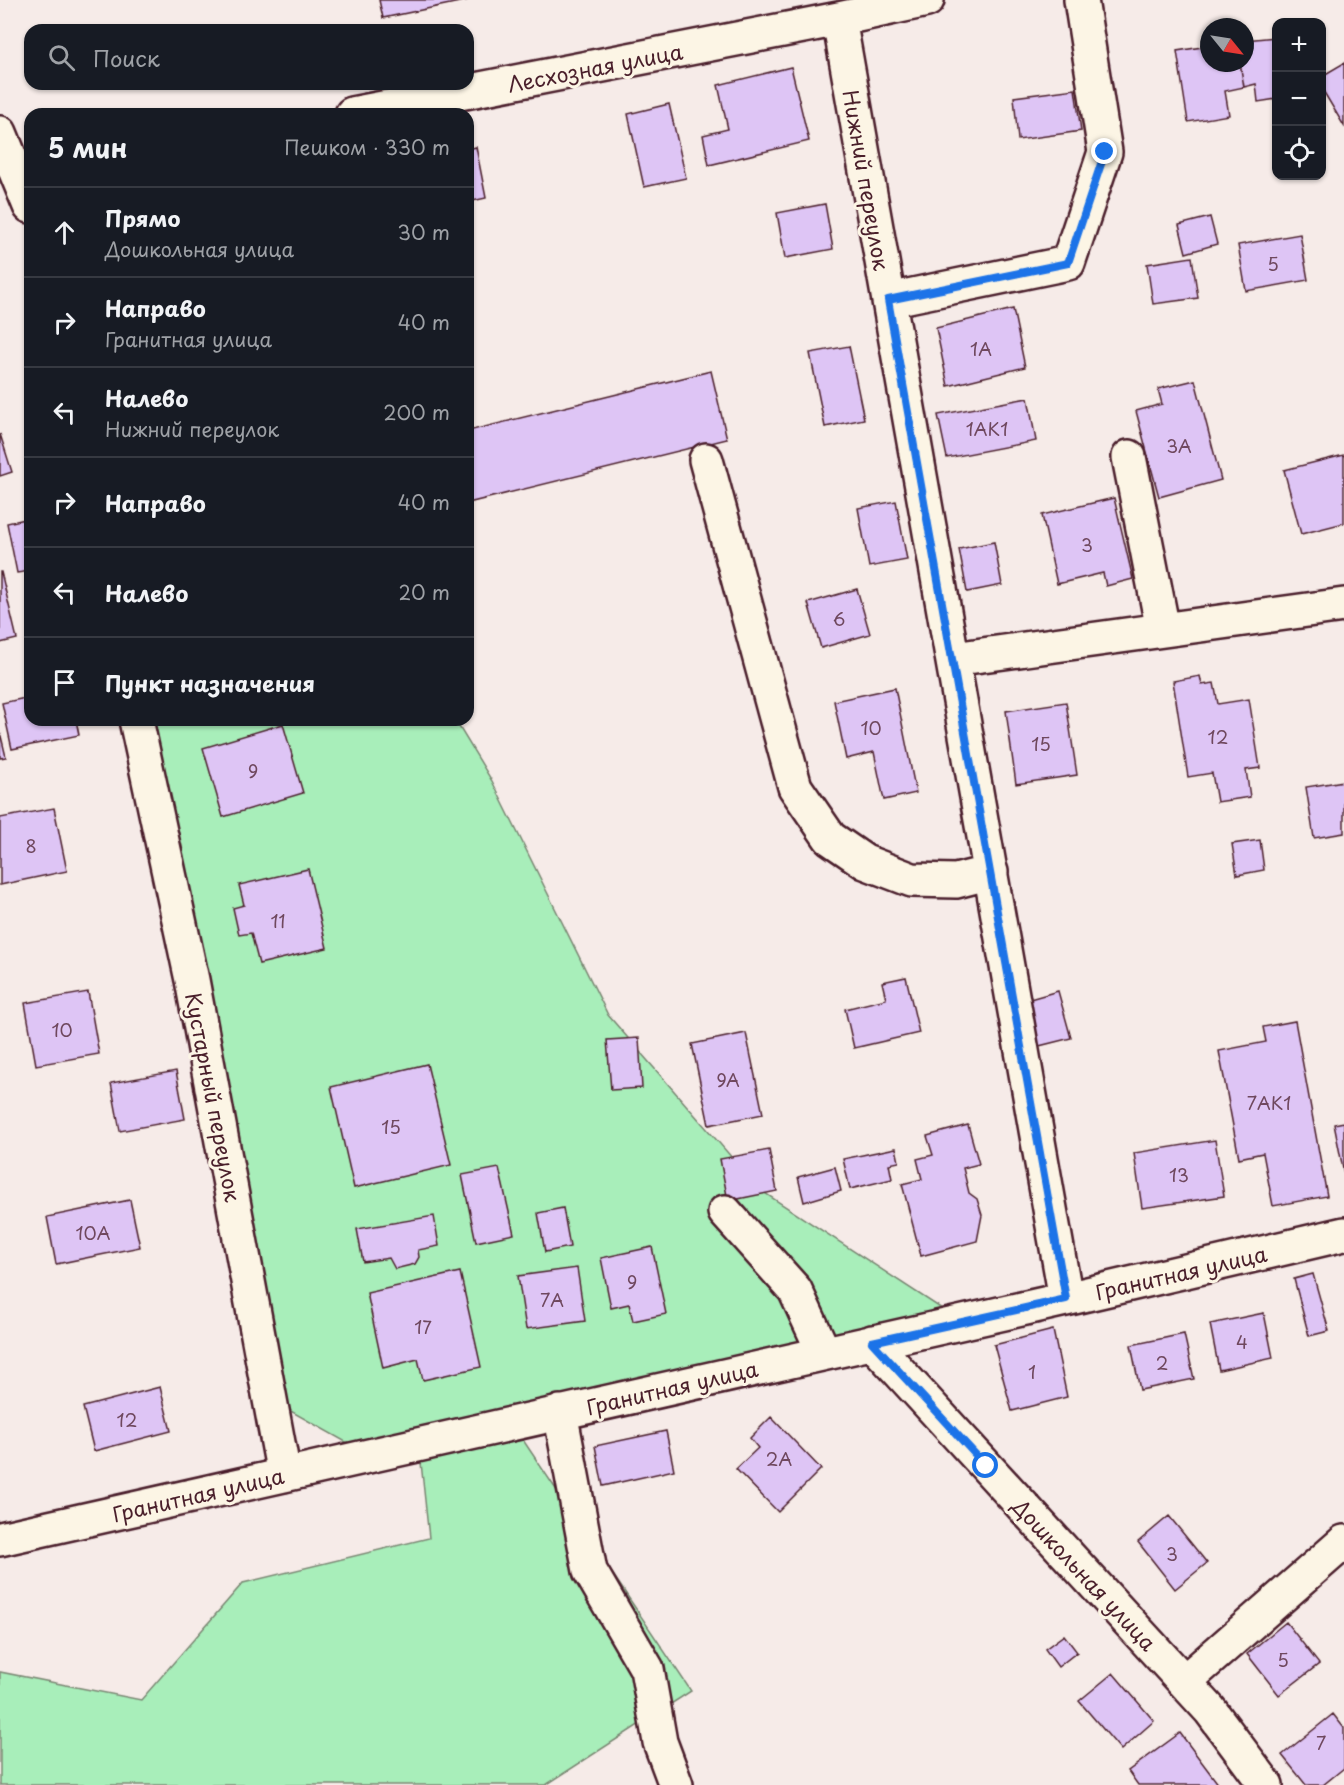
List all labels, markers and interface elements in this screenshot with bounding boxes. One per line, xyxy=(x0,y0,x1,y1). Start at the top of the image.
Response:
north arrow xyxy=(1200,18,1254,72)
map controls xyxy=(1272,18,1326,180)
button: + xyxy=(1272,18,1326,72)
search box xyxy=(24,24,474,90)
street label: Лесхозная улица xyxy=(505,34,686,100)
icon: search xyxy=(45,41,78,74)
text: Поиск xyxy=(93,41,160,74)
button: − xyxy=(1272,72,1326,126)
street label: Нижний переулок xyxy=(835,87,899,273)
button: locate xyxy=(1272,126,1326,180)
text: 5 мин xyxy=(48,128,127,167)
text: Пешком · 330 m xyxy=(284,132,450,162)
route end xyxy=(1091,138,1117,164)
text: Прямо xyxy=(105,201,180,234)
icon: ahead xyxy=(48,216,81,249)
text: 30 m xyxy=(397,217,450,247)
text: Дошкольная улица xyxy=(105,234,294,264)
house number: 5 xyxy=(1267,250,1279,277)
text: Направо xyxy=(105,291,206,324)
icon: right xyxy=(48,306,81,339)
text: 40 m xyxy=(398,307,450,337)
text: Гранитная улица xyxy=(105,324,272,354)
house number: 1А xyxy=(970,335,992,362)
text: Налево xyxy=(105,381,188,414)
icon: left xyxy=(48,396,81,429)
text: 200 m xyxy=(383,397,450,427)
text: Нижний переулок xyxy=(105,414,279,444)
house number: 1АК1 xyxy=(966,415,1008,442)
house number: 3А xyxy=(1166,432,1192,459)
icon: right xyxy=(48,486,81,519)
text: Направо xyxy=(105,486,206,519)
text: 40 m xyxy=(398,487,450,517)
house number: 3 xyxy=(1081,531,1093,558)
icon: left xyxy=(48,576,81,609)
text: Налево xyxy=(105,576,188,609)
text: 20 m xyxy=(398,577,450,607)
house number: 6 xyxy=(833,605,845,632)
icon: arrive xyxy=(48,666,81,699)
text: Пункт назначения xyxy=(105,666,315,699)
house number: 10 xyxy=(860,714,882,741)
house number: 12 xyxy=(1208,723,1228,750)
house number: 15 xyxy=(1031,730,1051,757)
house number: 9 xyxy=(248,757,258,784)
house number: 8 xyxy=(25,832,37,859)
house number: 11 xyxy=(270,907,286,934)
street label: Кустарный переулок xyxy=(178,990,250,1205)
house number: 10 xyxy=(51,1016,73,1043)
house number: 9А xyxy=(716,1066,740,1093)
house number: 7АК1 xyxy=(1247,1089,1291,1116)
house number: 15 xyxy=(381,1113,401,1140)
house number: 13 xyxy=(1169,1161,1189,1188)
house number: 10А xyxy=(75,1219,111,1246)
street label: Гранитная улица xyxy=(1092,1237,1271,1307)
house number: 9 xyxy=(627,1268,637,1295)
house number: 7А xyxy=(540,1286,564,1313)
house number: 17 xyxy=(414,1313,432,1340)
house number: 4 xyxy=(1236,1328,1248,1355)
house number: 2 xyxy=(1156,1349,1168,1376)
street label: Гранитная улица xyxy=(583,1352,762,1422)
house number: 1 xyxy=(1028,1358,1036,1385)
house number: 12 xyxy=(117,1406,137,1433)
house number: 2А xyxy=(766,1445,792,1472)
route start xyxy=(972,1452,998,1478)
street label: Гранитная улица xyxy=(109,1459,288,1529)
street label: Дошкольная улица xyxy=(1005,1490,1165,1658)
house number: 3 xyxy=(1166,1540,1178,1567)
house number: 5 xyxy=(1277,1646,1289,1673)
house number: 7 xyxy=(1316,1729,1326,1756)

